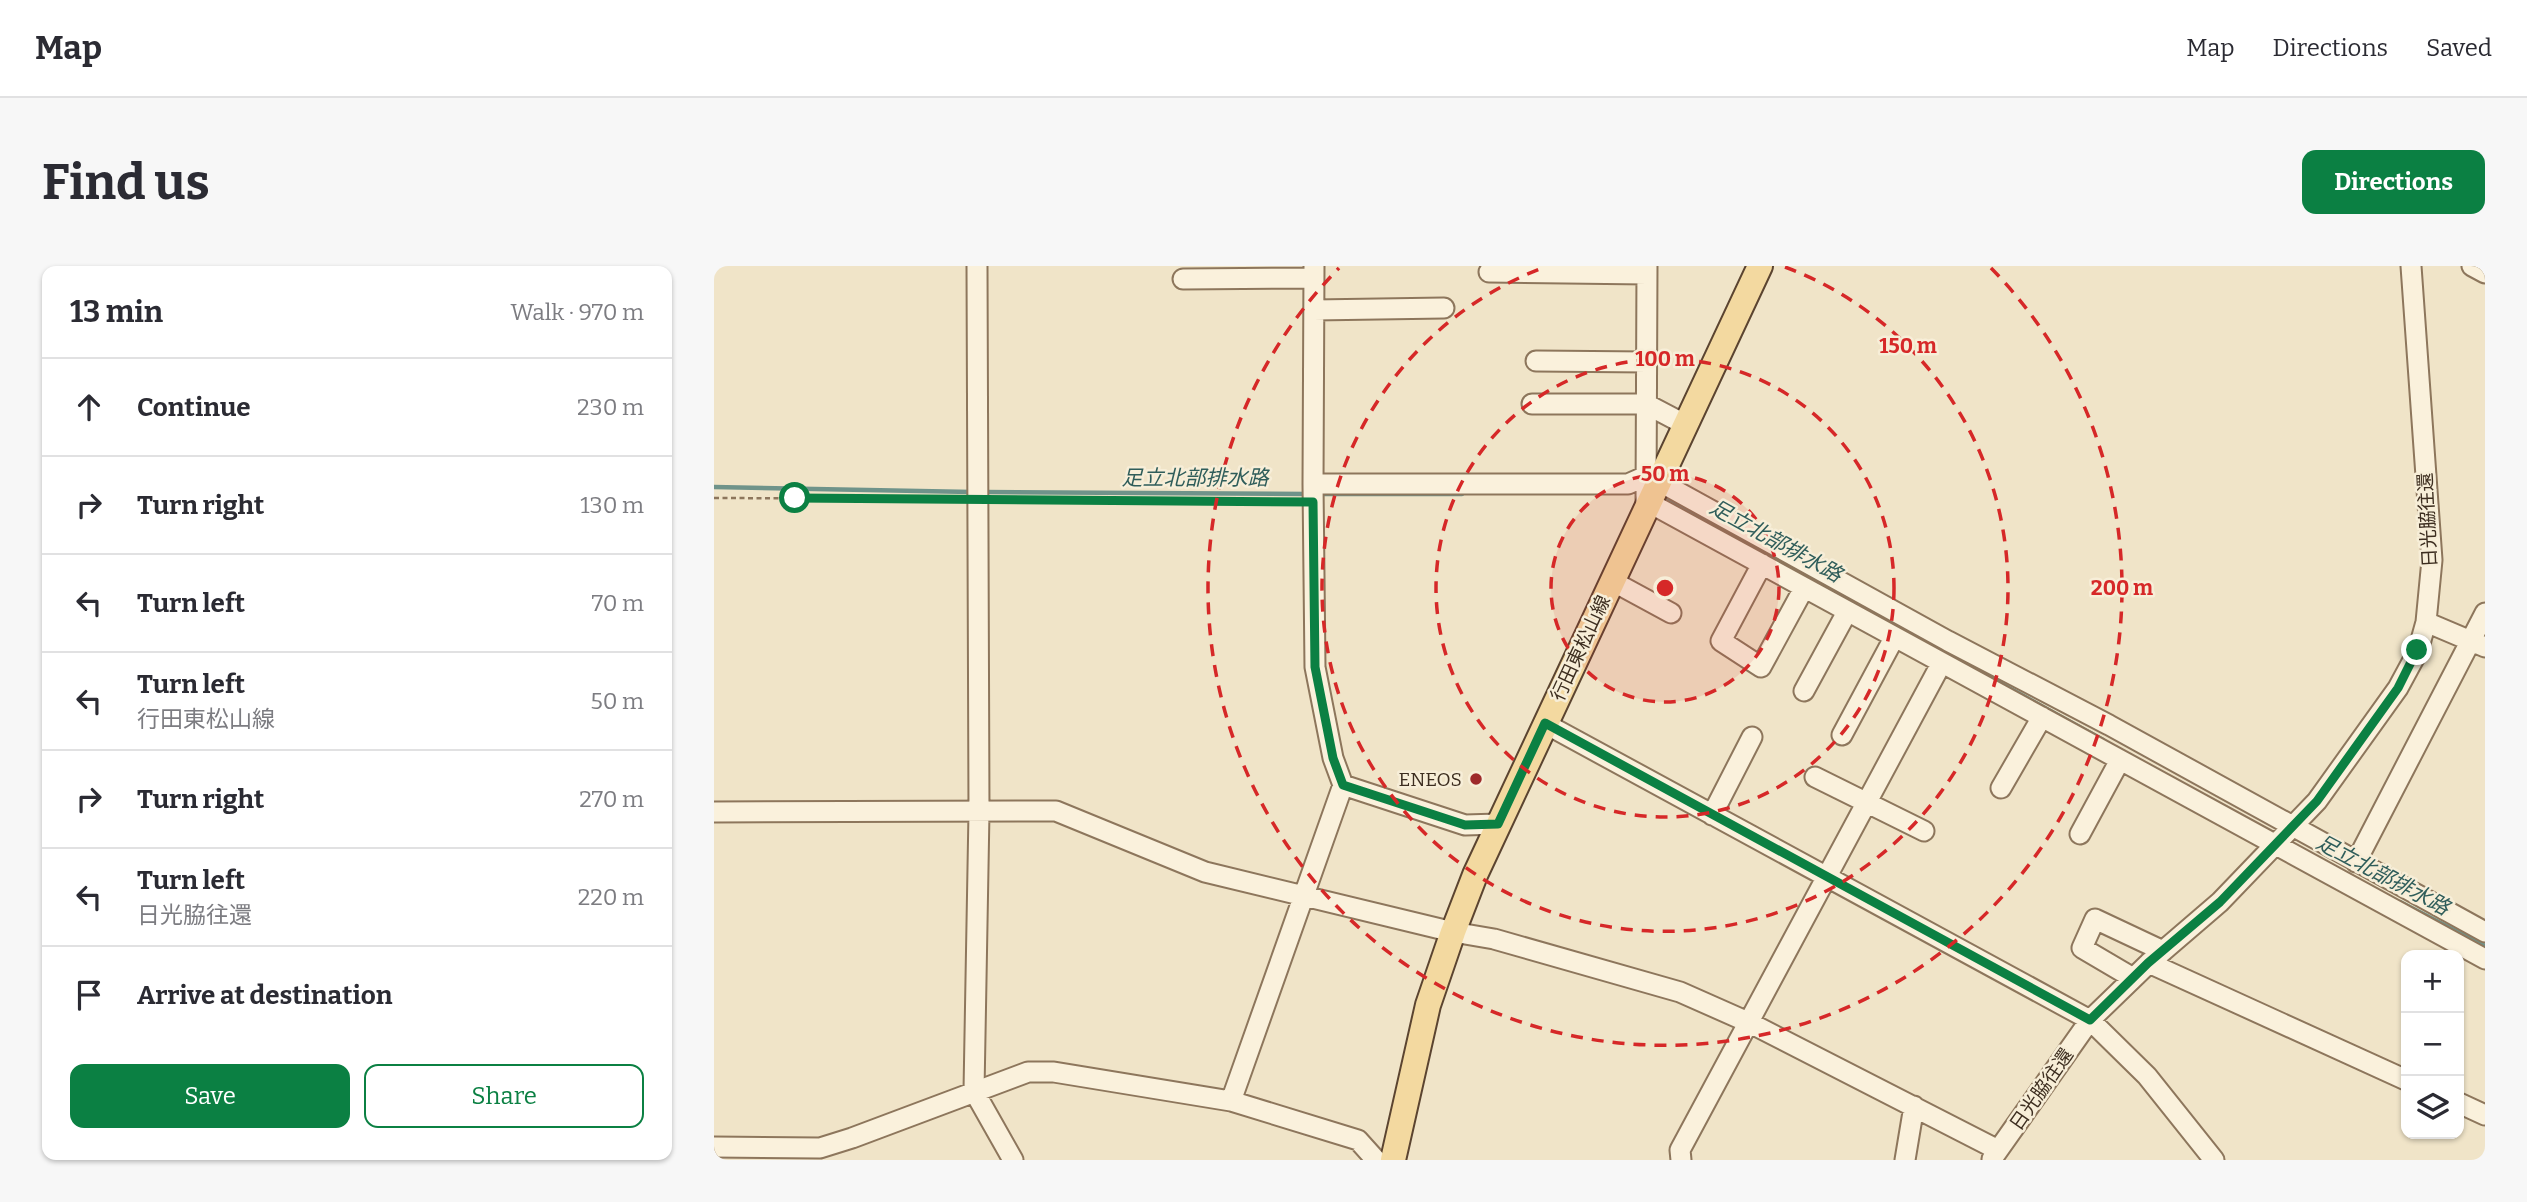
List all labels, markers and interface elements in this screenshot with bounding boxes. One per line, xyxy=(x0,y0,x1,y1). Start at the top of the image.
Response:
text: Map xyxy=(35,28,102,68)
text: Map xyxy=(2186,34,2235,62)
text: Directions xyxy=(2273,34,2388,62)
text: Saved xyxy=(2426,34,2492,62)
button: Directions xyxy=(2302,150,2485,214)
text: Find us xyxy=(42,153,210,212)
text: 13 min xyxy=(70,294,163,330)
text: Walk · 970 m xyxy=(511,298,644,326)
text: 150 m xyxy=(1879,333,1937,359)
text: 100 m xyxy=(1635,346,1695,372)
icon: ahead xyxy=(70,388,108,426)
text: Continue xyxy=(137,392,251,423)
text: 230 m xyxy=(577,393,644,421)
text: 50 m xyxy=(1641,461,1689,487)
water label: 足立北部排水路 xyxy=(1122,465,1270,491)
street label: 日光脇往還 xyxy=(2414,472,2441,568)
route start xyxy=(779,482,810,513)
icon: right xyxy=(70,486,108,524)
text: Turn right xyxy=(137,490,264,521)
text: 130 m xyxy=(580,491,644,519)
water label: 足立北部排水路 xyxy=(1705,494,1848,589)
text: 200 m xyxy=(2091,575,2153,601)
centre of rings xyxy=(1653,576,1677,600)
icon: left xyxy=(70,584,108,622)
text: Turn left xyxy=(137,588,245,619)
text: 70 m xyxy=(592,589,644,617)
street label: 行田東松山線 xyxy=(1546,592,1615,705)
route end xyxy=(2401,634,2432,665)
text: Turn left xyxy=(137,669,245,700)
icon: left xyxy=(70,682,108,720)
text: 50 m xyxy=(590,687,644,715)
text: 行田東松山線 xyxy=(137,705,275,733)
place label: ENEOS xyxy=(1398,768,1462,791)
marker: ENEOS xyxy=(1468,771,1484,787)
icon: right xyxy=(70,780,108,818)
text: Turn right xyxy=(137,784,264,815)
text: 270 m xyxy=(579,785,644,813)
water label: 足立北部排水路 xyxy=(2312,829,2456,922)
text: Turn left xyxy=(137,865,245,896)
icon: left xyxy=(70,878,108,916)
text: 220 m xyxy=(578,883,644,911)
text: 日光脇往還 xyxy=(137,901,252,929)
map controls xyxy=(2401,950,2464,1139)
button: + xyxy=(2401,950,2464,1013)
icon: arrive xyxy=(70,976,108,1014)
text: Arrive at destination xyxy=(137,980,392,1011)
button: − xyxy=(2401,1013,2464,1076)
street label: 日光脇往還 xyxy=(2005,1044,2078,1135)
button: Save xyxy=(70,1064,350,1128)
button: Share xyxy=(364,1064,644,1128)
button: layers xyxy=(2401,1076,2464,1139)

